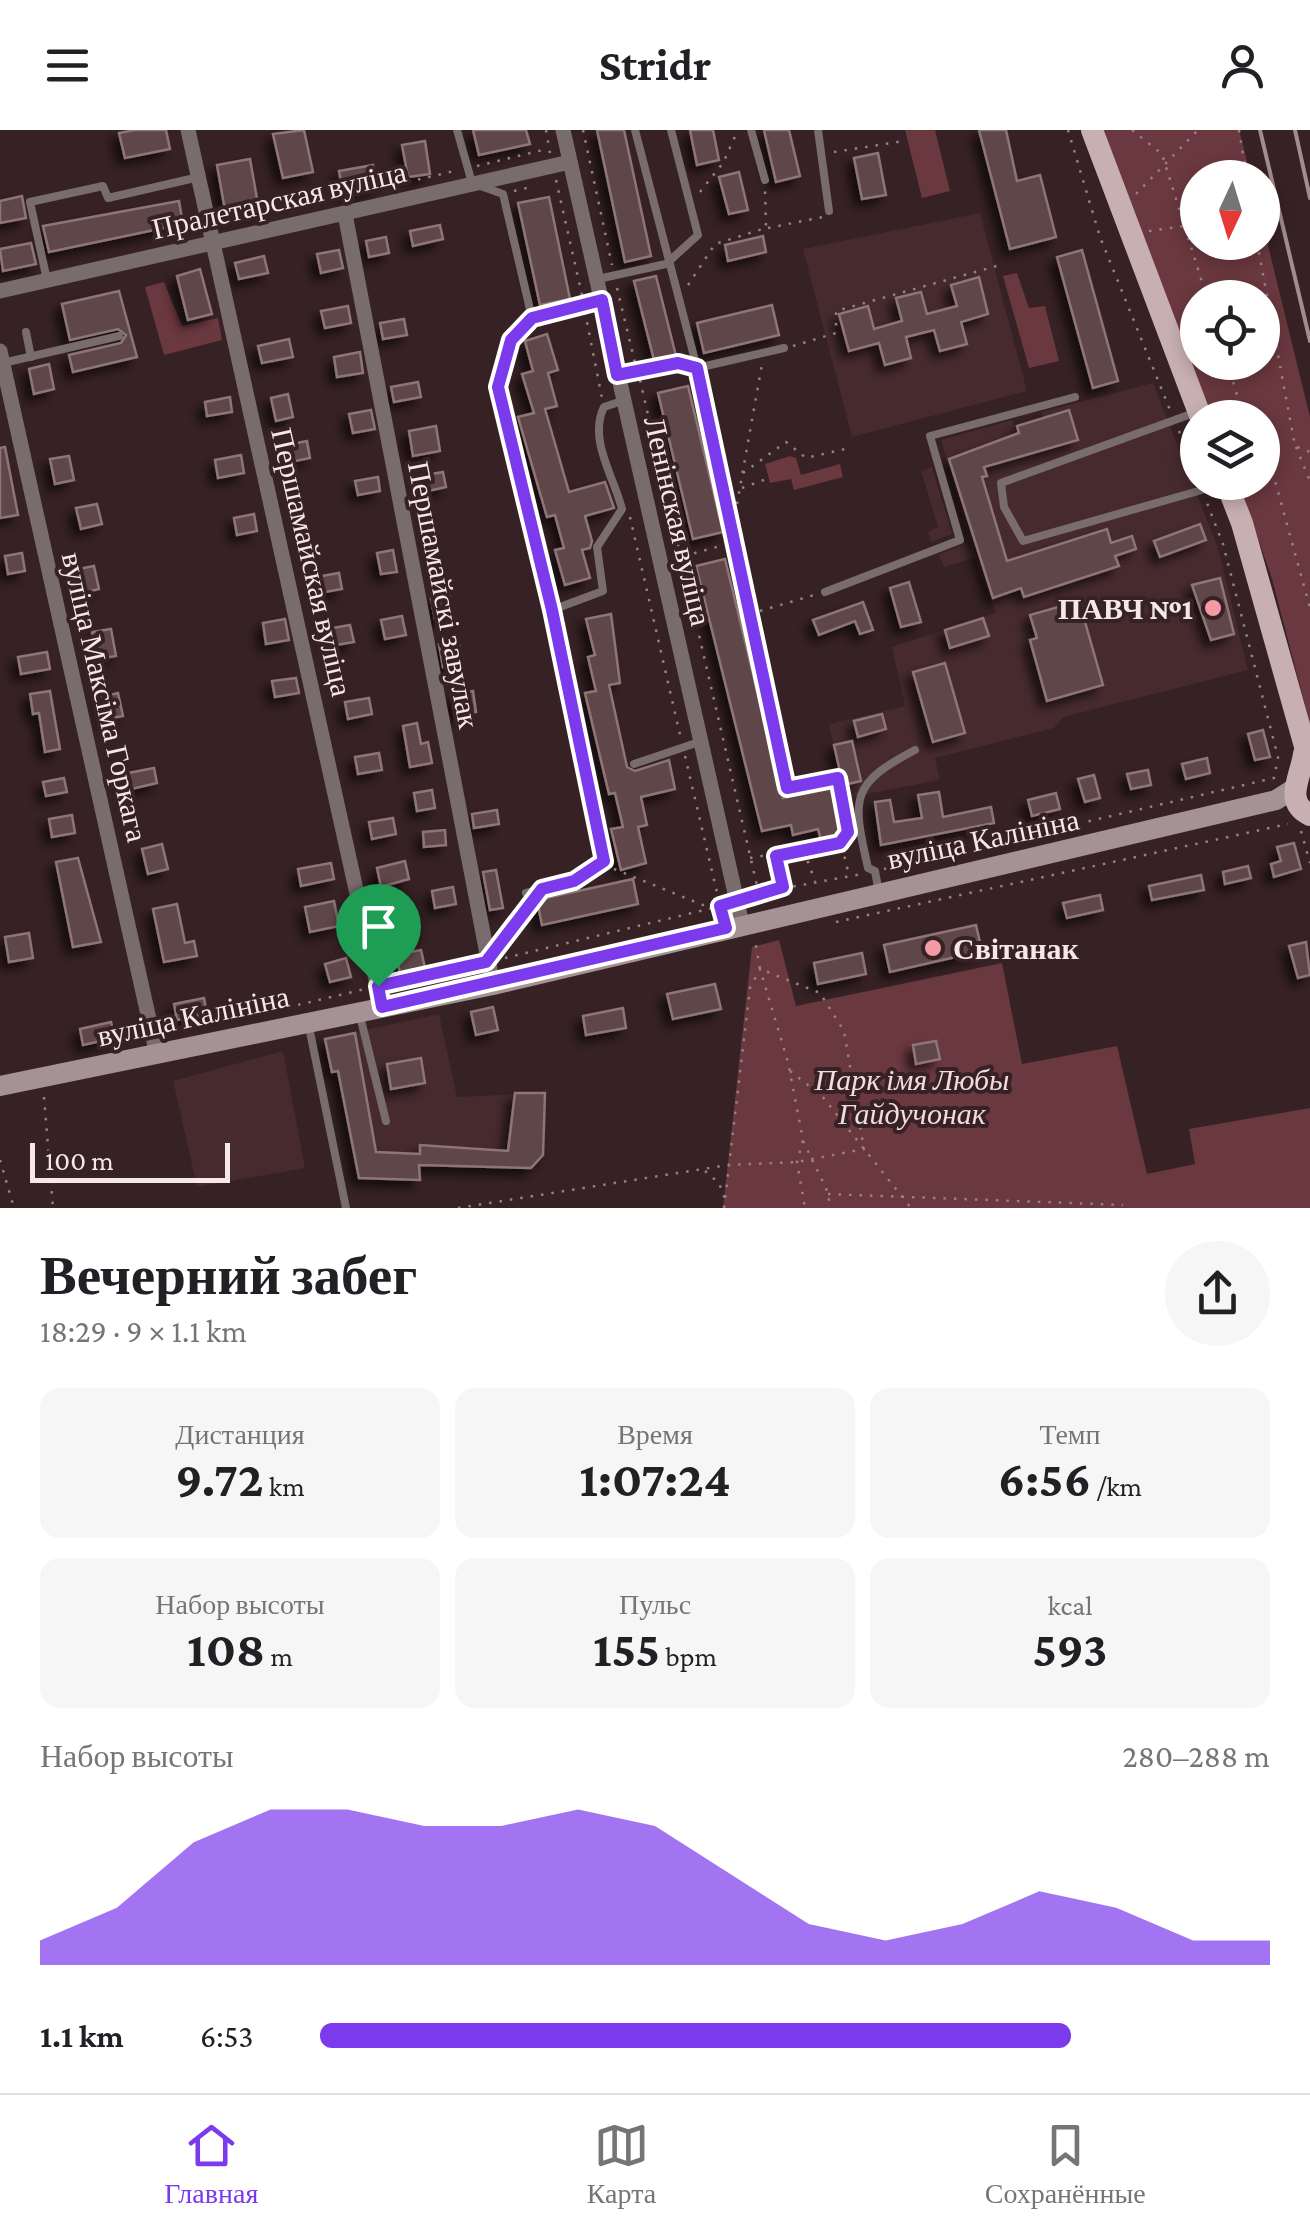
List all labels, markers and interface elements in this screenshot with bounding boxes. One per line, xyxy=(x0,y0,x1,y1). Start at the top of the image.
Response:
icon: menu xyxy=(40,38,95,93)
icon: person xyxy=(1215,38,1270,93)
text: Stridr xyxy=(599,40,711,90)
street label: Пралетарская вуліца xyxy=(149,155,409,245)
north arrow xyxy=(1180,160,1280,260)
map controls xyxy=(1180,160,1280,500)
button: locate xyxy=(1180,280,1280,380)
button: layers xyxy=(1180,400,1280,500)
street label: Ленінская вуліца xyxy=(638,413,718,629)
street label: Першамайская вуліца xyxy=(265,425,359,699)
street label: Першамайскі завулак xyxy=(402,459,486,732)
street label: вуліца Максіма Горкага xyxy=(56,549,154,845)
place label: ПАВЧ №1 xyxy=(1058,592,1193,625)
marker: ПАВЧ №1 xyxy=(1202,597,1224,619)
street label: вуліца Калініна xyxy=(884,803,1082,875)
pin xyxy=(336,884,421,987)
icon: arrive xyxy=(351,899,406,954)
place label: Світанак xyxy=(953,932,1080,965)
marker: Світанак xyxy=(922,937,944,959)
street label: вуліца Калініна xyxy=(94,980,292,1052)
park label: Парк імя Любы Гайдучонак xyxy=(814,1063,1009,1130)
scale bar xyxy=(30,1138,230,1182)
text: 100 m xyxy=(45,1145,114,1176)
button: share xyxy=(1165,1241,1270,1346)
text: Вечерний забег xyxy=(40,1245,417,1306)
text: 18:29 · 9 × 1.1 km xyxy=(40,1313,247,1349)
text: Дистанция xyxy=(175,1419,305,1450)
text: Время xyxy=(617,1419,693,1450)
text: Темп xyxy=(1039,1419,1101,1450)
text: 9.72 xyxy=(175,1451,264,1507)
text: 1:07:24 xyxy=(579,1451,731,1507)
text: 6:56 xyxy=(998,1451,1091,1507)
text: km xyxy=(264,1471,305,1502)
text: /km xyxy=(1091,1471,1142,1502)
text: Набор высоты xyxy=(155,1589,325,1620)
text: Пульс xyxy=(619,1589,691,1620)
text: kcal xyxy=(1047,1590,1093,1621)
text: 108 xyxy=(187,1621,265,1677)
text: 155 xyxy=(593,1621,660,1677)
text: 593 xyxy=(1033,1621,1108,1677)
text: m xyxy=(265,1641,293,1672)
text: bpm xyxy=(660,1641,717,1672)
text: Набор высоты xyxy=(40,1738,233,1774)
text: 280–288 m xyxy=(1122,1738,1270,1774)
text: 1.1 km xyxy=(40,2018,123,2054)
text: 6:53 xyxy=(200,2018,253,2054)
tab: Главная xyxy=(164,2118,258,2210)
tab: Карта xyxy=(587,2118,656,2210)
tab: Сохранённые xyxy=(985,2118,1146,2210)

